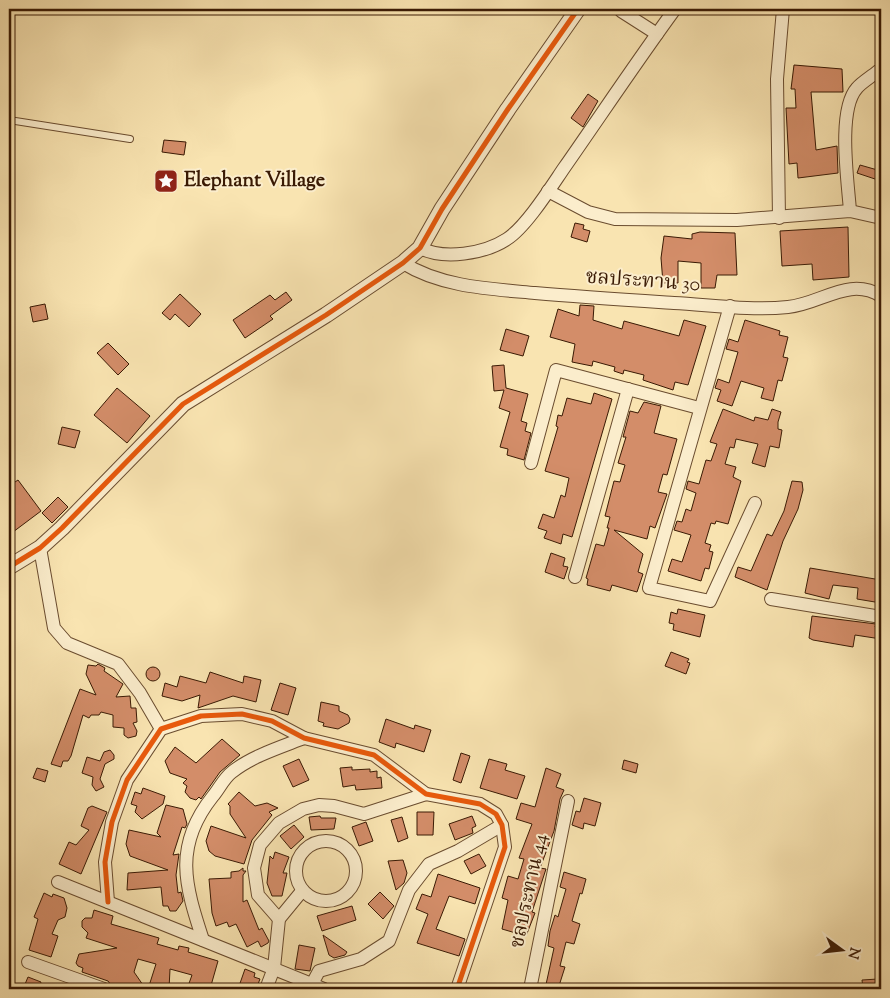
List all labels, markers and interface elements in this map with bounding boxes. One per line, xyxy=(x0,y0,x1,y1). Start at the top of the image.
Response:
place label: Elephant Village xyxy=(184,167,325,196)
place icon: Elephant Village xyxy=(153,168,179,194)
street label: ชลประทาน 30 xyxy=(585,264,701,300)
street label: ชลประทาน 44 xyxy=(504,831,556,951)
north arrow xyxy=(818,926,868,976)
text: N xyxy=(842,945,864,961)

